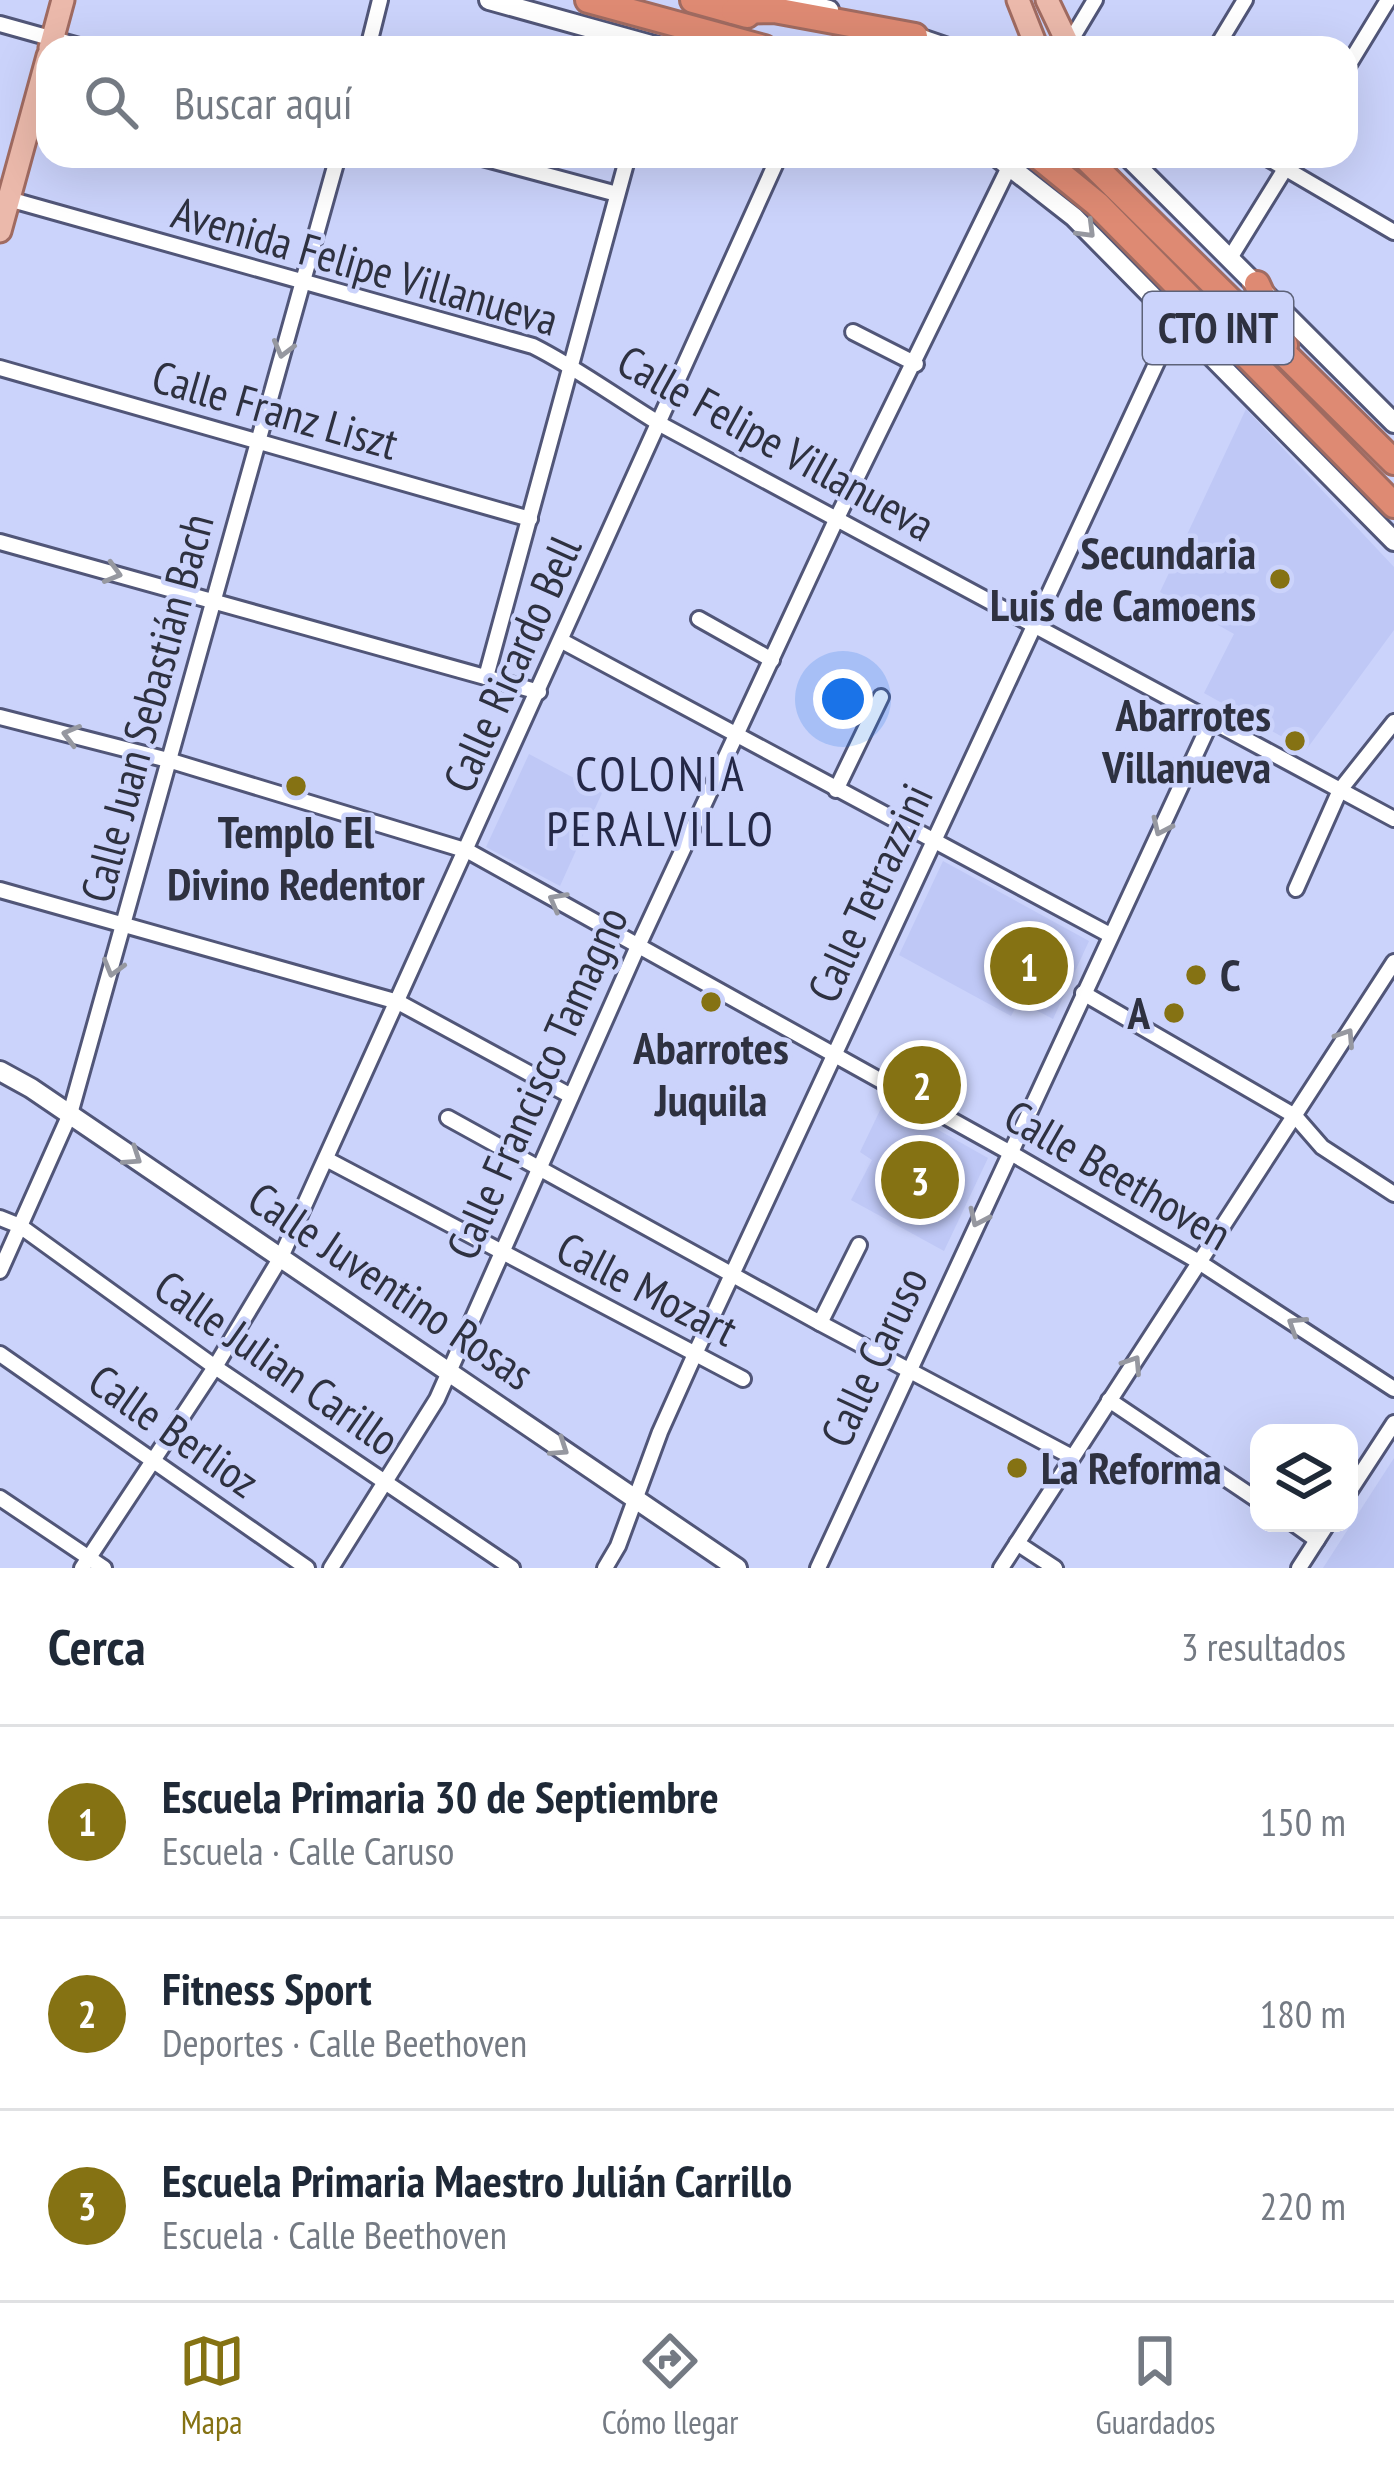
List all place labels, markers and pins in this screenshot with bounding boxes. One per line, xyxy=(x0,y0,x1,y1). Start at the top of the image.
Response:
place label: Secundaria Luis de Camoens xyxy=(990,523,1256,633)
marker: Secundaria Luis de Camoens xyxy=(1267,566,1293,592)
place label: Abarrotes Villanueva xyxy=(1101,685,1271,795)
marker: Abarrotes Villanueva xyxy=(1282,728,1308,754)
marker: Templo El Divino Redentor xyxy=(283,773,309,799)
place label: Templo El Divino Redentor xyxy=(167,802,426,912)
pin: 1 xyxy=(990,921,1068,1011)
place label: C xyxy=(1220,945,1241,1003)
marker: C xyxy=(1183,962,1209,988)
place label: A xyxy=(1126,983,1150,1041)
marker: Abarrotes Juquila xyxy=(698,989,724,1015)
marker: A xyxy=(1161,1000,1187,1026)
place label: Abarrotes Juquila xyxy=(632,1018,789,1128)
pin: 2 xyxy=(883,1040,961,1130)
pin: 3 xyxy=(881,1135,959,1225)
place label: La Reforma xyxy=(1041,1438,1222,1496)
marker: La Reforma xyxy=(1004,1455,1030,1481)

